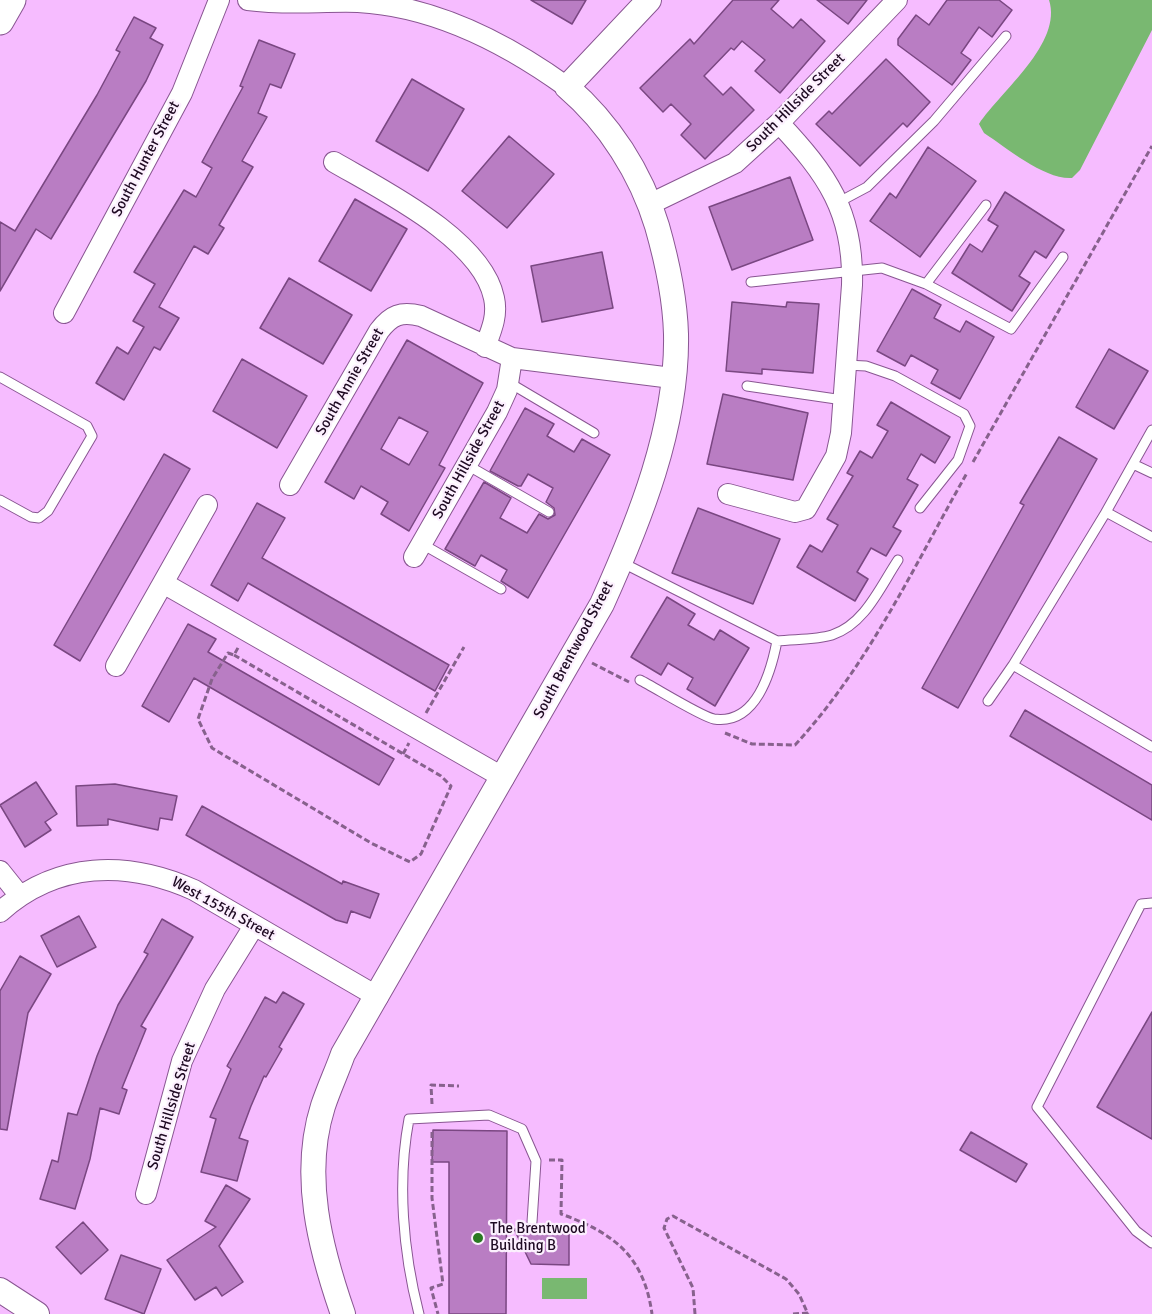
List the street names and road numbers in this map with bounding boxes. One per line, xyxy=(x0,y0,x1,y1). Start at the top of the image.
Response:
street label: South Hillside Street xyxy=(743,50,849,156)
street label: South Hunter Street xyxy=(108,98,184,220)
street label: South Annie Street xyxy=(312,325,388,439)
street label: South Hillside Street xyxy=(429,398,509,522)
street label: South Brentwood Street xyxy=(530,578,618,722)
street label: West 155th Street xyxy=(168,873,278,945)
street label: South Hillside Street xyxy=(144,1040,200,1172)

